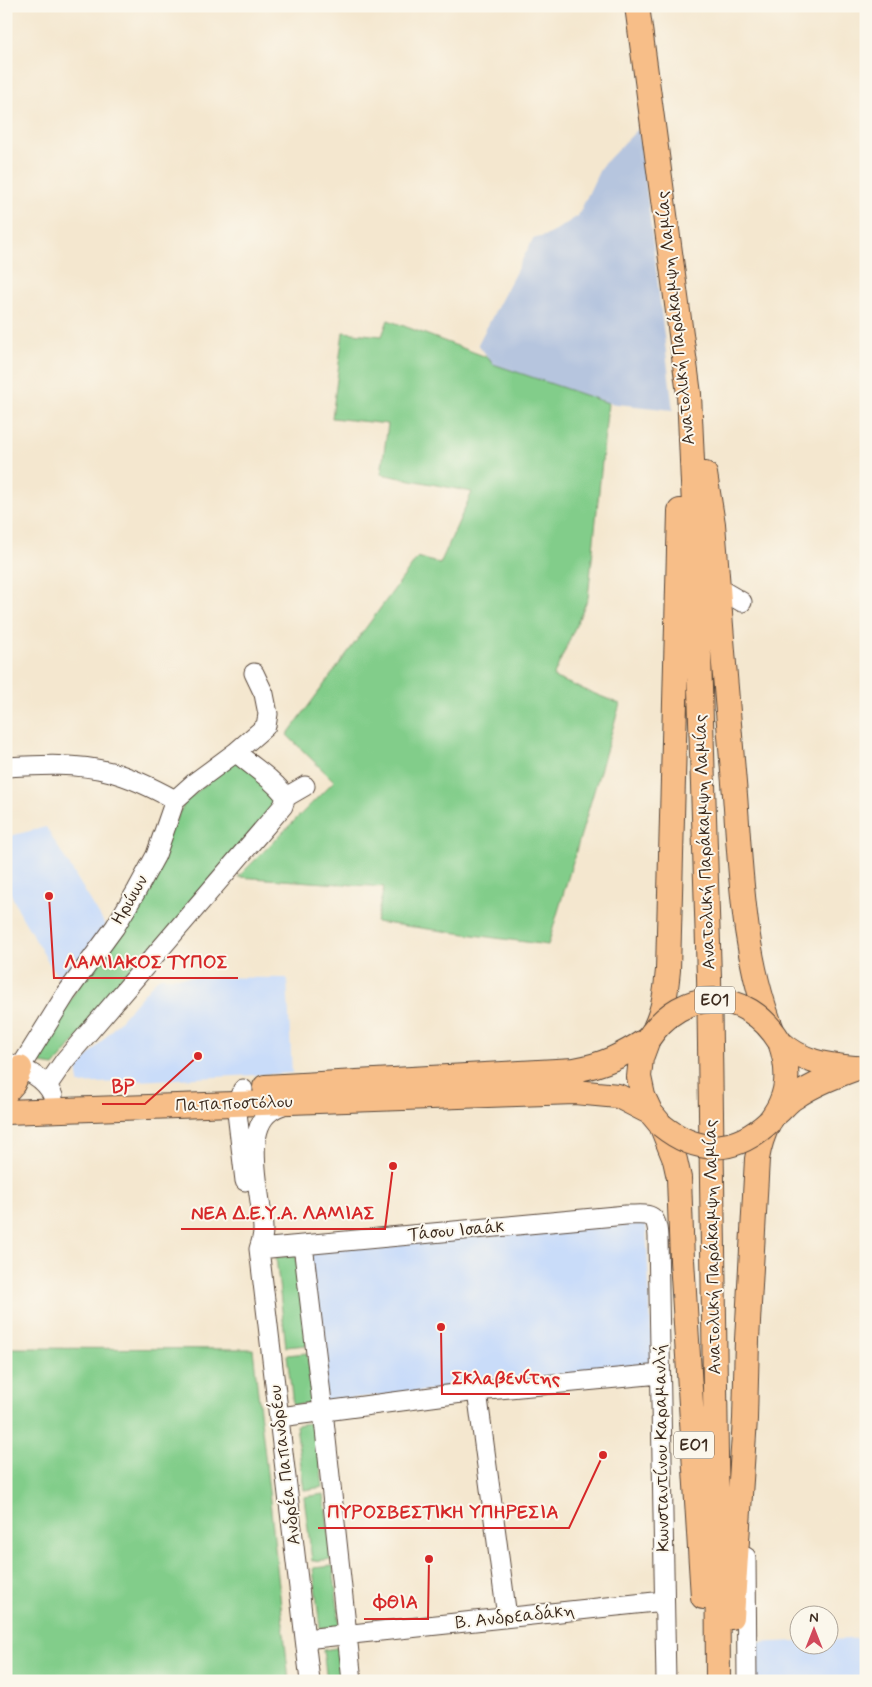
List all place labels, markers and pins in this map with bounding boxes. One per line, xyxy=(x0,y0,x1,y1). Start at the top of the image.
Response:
callout: ΛΑΜΙΑΚΟΣ ΤΥΠΟΣ xyxy=(54,944,238,978)
callout: BP xyxy=(102,1070,145,1104)
callout: ΝΕΑ Δ.Ε.Υ.Α. ΛΑΜΙΑΣ xyxy=(181,1195,385,1229)
callout: Σκλαβενίτης xyxy=(442,1360,570,1394)
callout: ΠΥΡΟΣΒΕΣΤΙΚΗ ΥΠΗΡΕΣΙΑ xyxy=(318,1494,569,1528)
callout: ΦΘΙΑ xyxy=(364,1585,428,1619)

